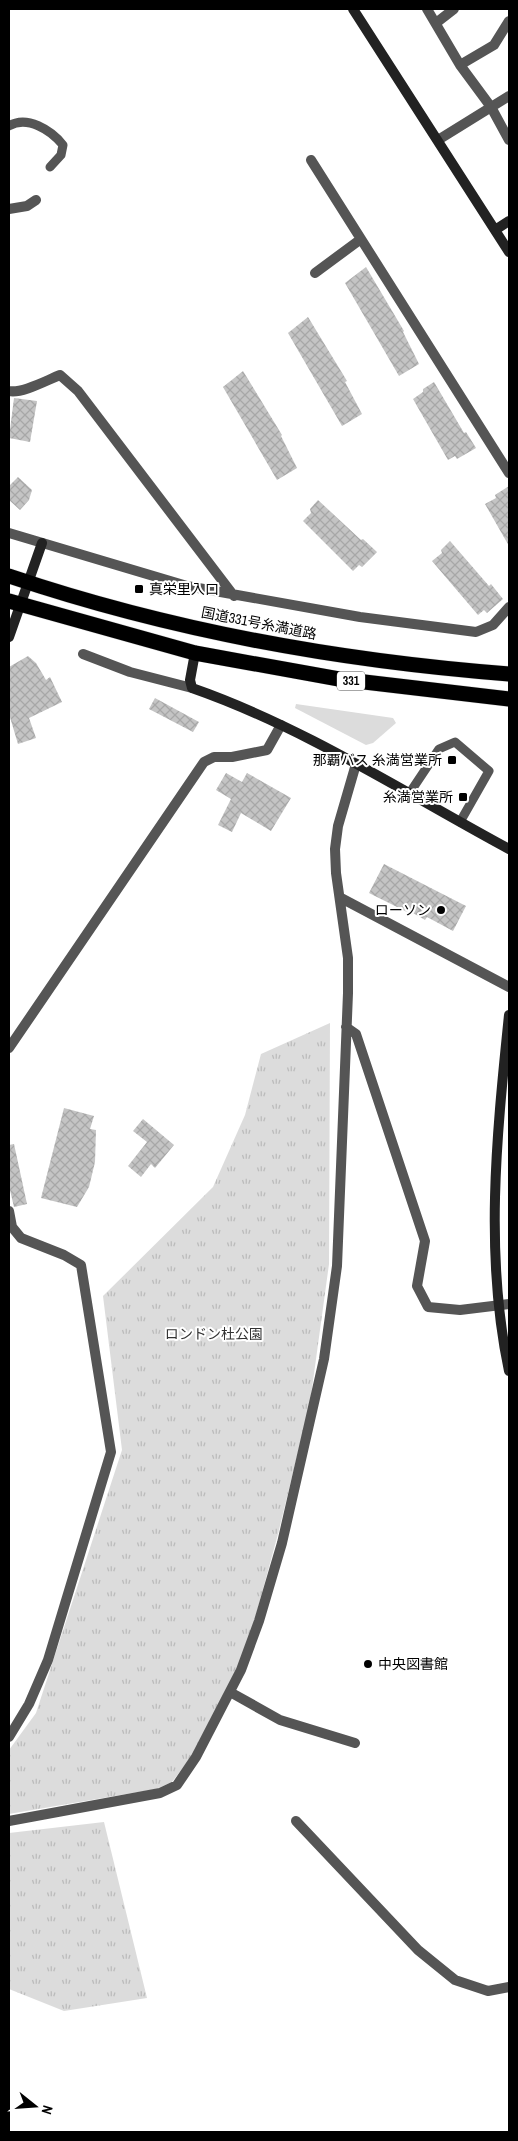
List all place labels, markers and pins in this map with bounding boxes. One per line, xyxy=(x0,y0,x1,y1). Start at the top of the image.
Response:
place label: 真栄里入口 xyxy=(149,580,219,598)
marker: 真栄里入口 xyxy=(133,583,145,595)
place label: 那覇バス 糸満営業所 xyxy=(313,751,442,769)
marker: 那覇バス 糸満営業所 xyxy=(446,754,458,766)
place label: 糸満営業所 xyxy=(383,788,453,806)
marker: 糸満営業所 xyxy=(457,791,469,803)
place label: ローソン xyxy=(375,901,431,919)
marker: ローソン xyxy=(435,904,447,916)
place label: 中央図書館 xyxy=(378,1655,448,1673)
marker: 中央図書館 xyxy=(362,1658,374,1670)

